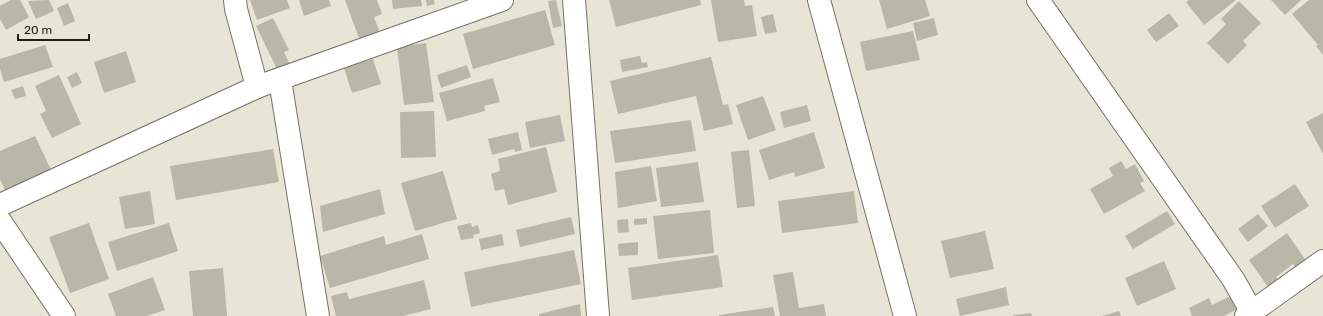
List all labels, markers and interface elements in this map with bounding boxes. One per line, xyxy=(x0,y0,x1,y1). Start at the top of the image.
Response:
scale bar xyxy=(18,16,89,42)
text: 20 m xyxy=(24,23,52,37)

